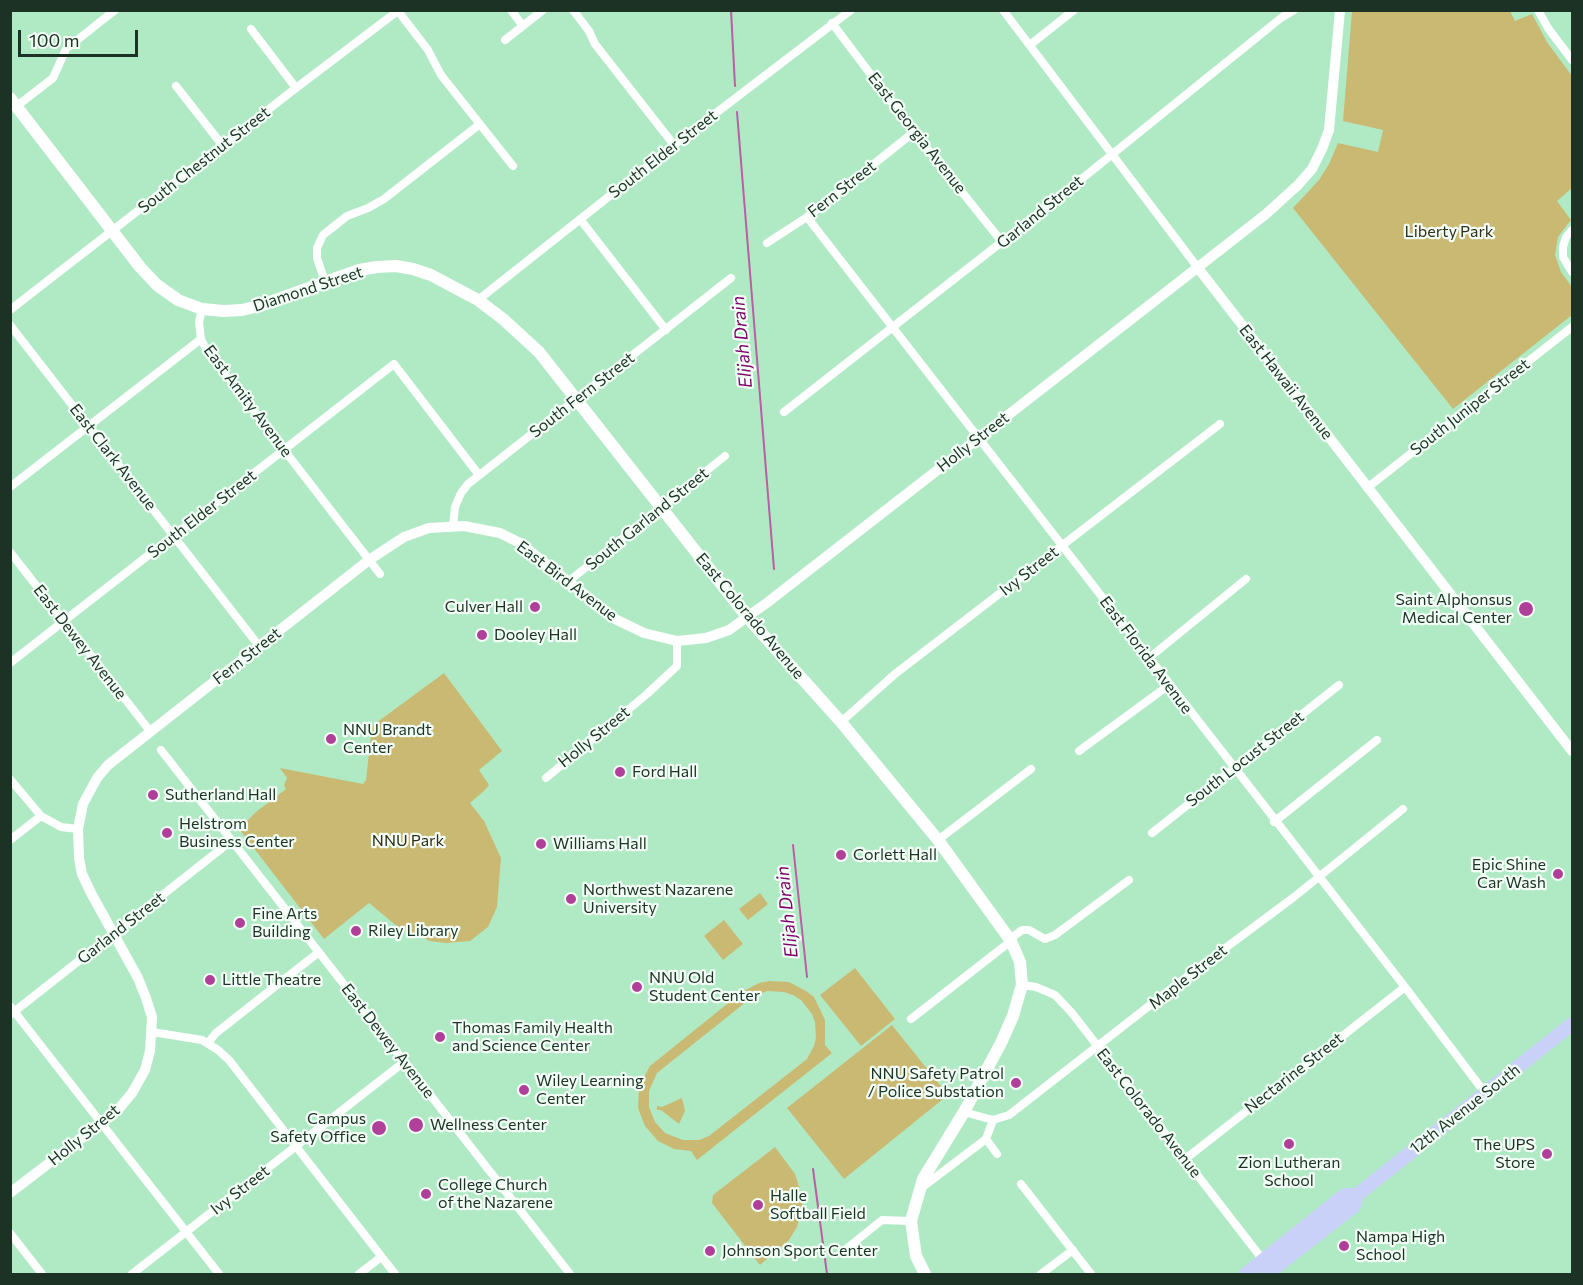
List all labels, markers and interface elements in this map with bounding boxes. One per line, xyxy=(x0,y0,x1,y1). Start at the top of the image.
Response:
scale bar xyxy=(21,18,141,56)
text: 100 m xyxy=(29,29,79,51)
street label: East Georgia Avenue xyxy=(864,69,970,197)
street label: South Chestnut Street xyxy=(134,103,274,217)
street label: South Elder Street xyxy=(605,106,721,202)
street label: Fern Street xyxy=(804,156,880,222)
street label: Garland Street xyxy=(993,171,1087,253)
park label: Liberty Park xyxy=(1405,222,1493,242)
street label: Diamond Street xyxy=(251,262,365,316)
water label: Elijah Drain xyxy=(727,295,757,389)
street label: East Hawaii Avenue xyxy=(1235,321,1337,443)
street label: East Amity Avenue xyxy=(200,341,296,461)
street label: South Fern Street xyxy=(526,348,638,442)
street label: South Juniper Street xyxy=(1407,354,1533,460)
street label: East Clark Avenue xyxy=(66,400,160,514)
street label: Holly Street xyxy=(933,408,1013,476)
street label: South Garland Street xyxy=(582,464,712,574)
street label: South Elder Street xyxy=(144,466,260,562)
street label: East Bird Avenue xyxy=(513,537,621,625)
street label: Ivy Street xyxy=(996,542,1062,600)
street label: East Colorado Avenue xyxy=(692,549,808,683)
street label: East Dewey Avenue xyxy=(29,581,131,703)
place label: Saint Alphonsus Medical Center xyxy=(1395,590,1512,628)
street label: East Florida Avenue xyxy=(1096,593,1196,717)
place label: Culver Hall xyxy=(445,597,523,617)
marker: Culver Hall xyxy=(528,600,542,614)
marker: Saint Alphonsus Medical Center xyxy=(1517,600,1535,618)
street label: Fern Street xyxy=(209,623,285,689)
place label: Dooley Hall xyxy=(494,625,577,645)
marker: Dooley Hall xyxy=(475,628,489,642)
street label: Holly Street xyxy=(554,702,634,772)
street label: South Locust Street xyxy=(1182,707,1308,811)
place label: NNU Brandt Center xyxy=(343,720,432,758)
marker: NNU Brandt Center xyxy=(324,732,338,746)
place label: Ford Hall xyxy=(632,762,697,782)
marker: Ford Hall xyxy=(613,765,627,779)
place label: Sutherland Hall xyxy=(165,785,276,805)
marker: Sutherland Hall xyxy=(146,788,160,802)
place label: Helstrom Business Center xyxy=(179,814,295,852)
marker: Helstrom Business Center xyxy=(160,826,174,840)
park label: NNU Park xyxy=(372,831,444,851)
place label: Williams Hall xyxy=(553,834,647,854)
marker: Williams Hall xyxy=(534,837,548,851)
place label: Corlett Hall xyxy=(853,845,937,865)
marker: Corlett Hall xyxy=(834,848,848,862)
place label: Epic Shine Car Wash xyxy=(1472,855,1546,893)
water label: Elijah Drain xyxy=(771,865,803,959)
marker: Epic Shine Car Wash xyxy=(1551,867,1565,881)
place label: Northwest Nazarene University xyxy=(583,880,733,918)
street label: Garland Street xyxy=(73,888,169,968)
marker: Northwest Nazarene University xyxy=(564,892,578,906)
place label: Fine Arts Building xyxy=(252,904,317,942)
marker: Fine Arts Building xyxy=(233,916,247,930)
place label: Riley Library xyxy=(368,921,458,941)
marker: Riley Library xyxy=(349,924,363,938)
street label: Maple Street xyxy=(1145,941,1231,1013)
place label: NNU Old Student Center xyxy=(649,968,760,1006)
place label: Little Theatre xyxy=(222,970,321,990)
marker: Little Theatre xyxy=(203,973,217,987)
street label: East Dewey Avenue xyxy=(337,980,439,1102)
marker: NNU Old Student Center xyxy=(630,980,644,994)
place label: Thomas Family Health and Science Center xyxy=(452,1018,613,1056)
street label: Nectarine Street xyxy=(1241,1029,1347,1117)
marker: Thomas Family Health and Science Center xyxy=(433,1030,447,1044)
street label: East Colorado Avenue xyxy=(1093,1045,1205,1181)
street label: 12th Avenue South xyxy=(1406,1060,1524,1158)
place label: NNU Safety Patrol / Police Substation xyxy=(868,1064,1004,1102)
place label: Wiley Learning Center xyxy=(536,1071,644,1109)
marker: NNU Safety Patrol / Police Substation xyxy=(1009,1076,1023,1090)
marker: Wiley Learning Center xyxy=(517,1083,531,1097)
street label: Holly Street xyxy=(44,1100,124,1170)
place label: Campus Safety Office xyxy=(270,1109,366,1147)
place label: Wellness Center xyxy=(430,1115,547,1135)
marker: Wellness Center xyxy=(407,1116,425,1134)
marker: Campus Safety Office xyxy=(370,1119,388,1137)
place label: The UPS Store xyxy=(1473,1135,1535,1173)
marker: Zion Lutheran School xyxy=(1282,1137,1296,1151)
marker: The UPS Store xyxy=(1540,1147,1554,1161)
place label: Zion Lutheran School xyxy=(1238,1153,1340,1191)
street label: Ivy Street xyxy=(207,1161,273,1219)
place label: College Church of the Nazarene xyxy=(438,1175,553,1213)
place label: Halle Softball Field xyxy=(770,1186,866,1224)
marker: College Church of the Nazarene xyxy=(419,1187,433,1201)
marker: Halle Softball Field xyxy=(751,1198,765,1212)
place label: Nampa High School xyxy=(1356,1227,1445,1265)
marker: Nampa High School xyxy=(1337,1239,1351,1253)
place label: Johnson Sport Center xyxy=(722,1241,878,1261)
marker: Johnson Sport Center xyxy=(703,1244,717,1258)

